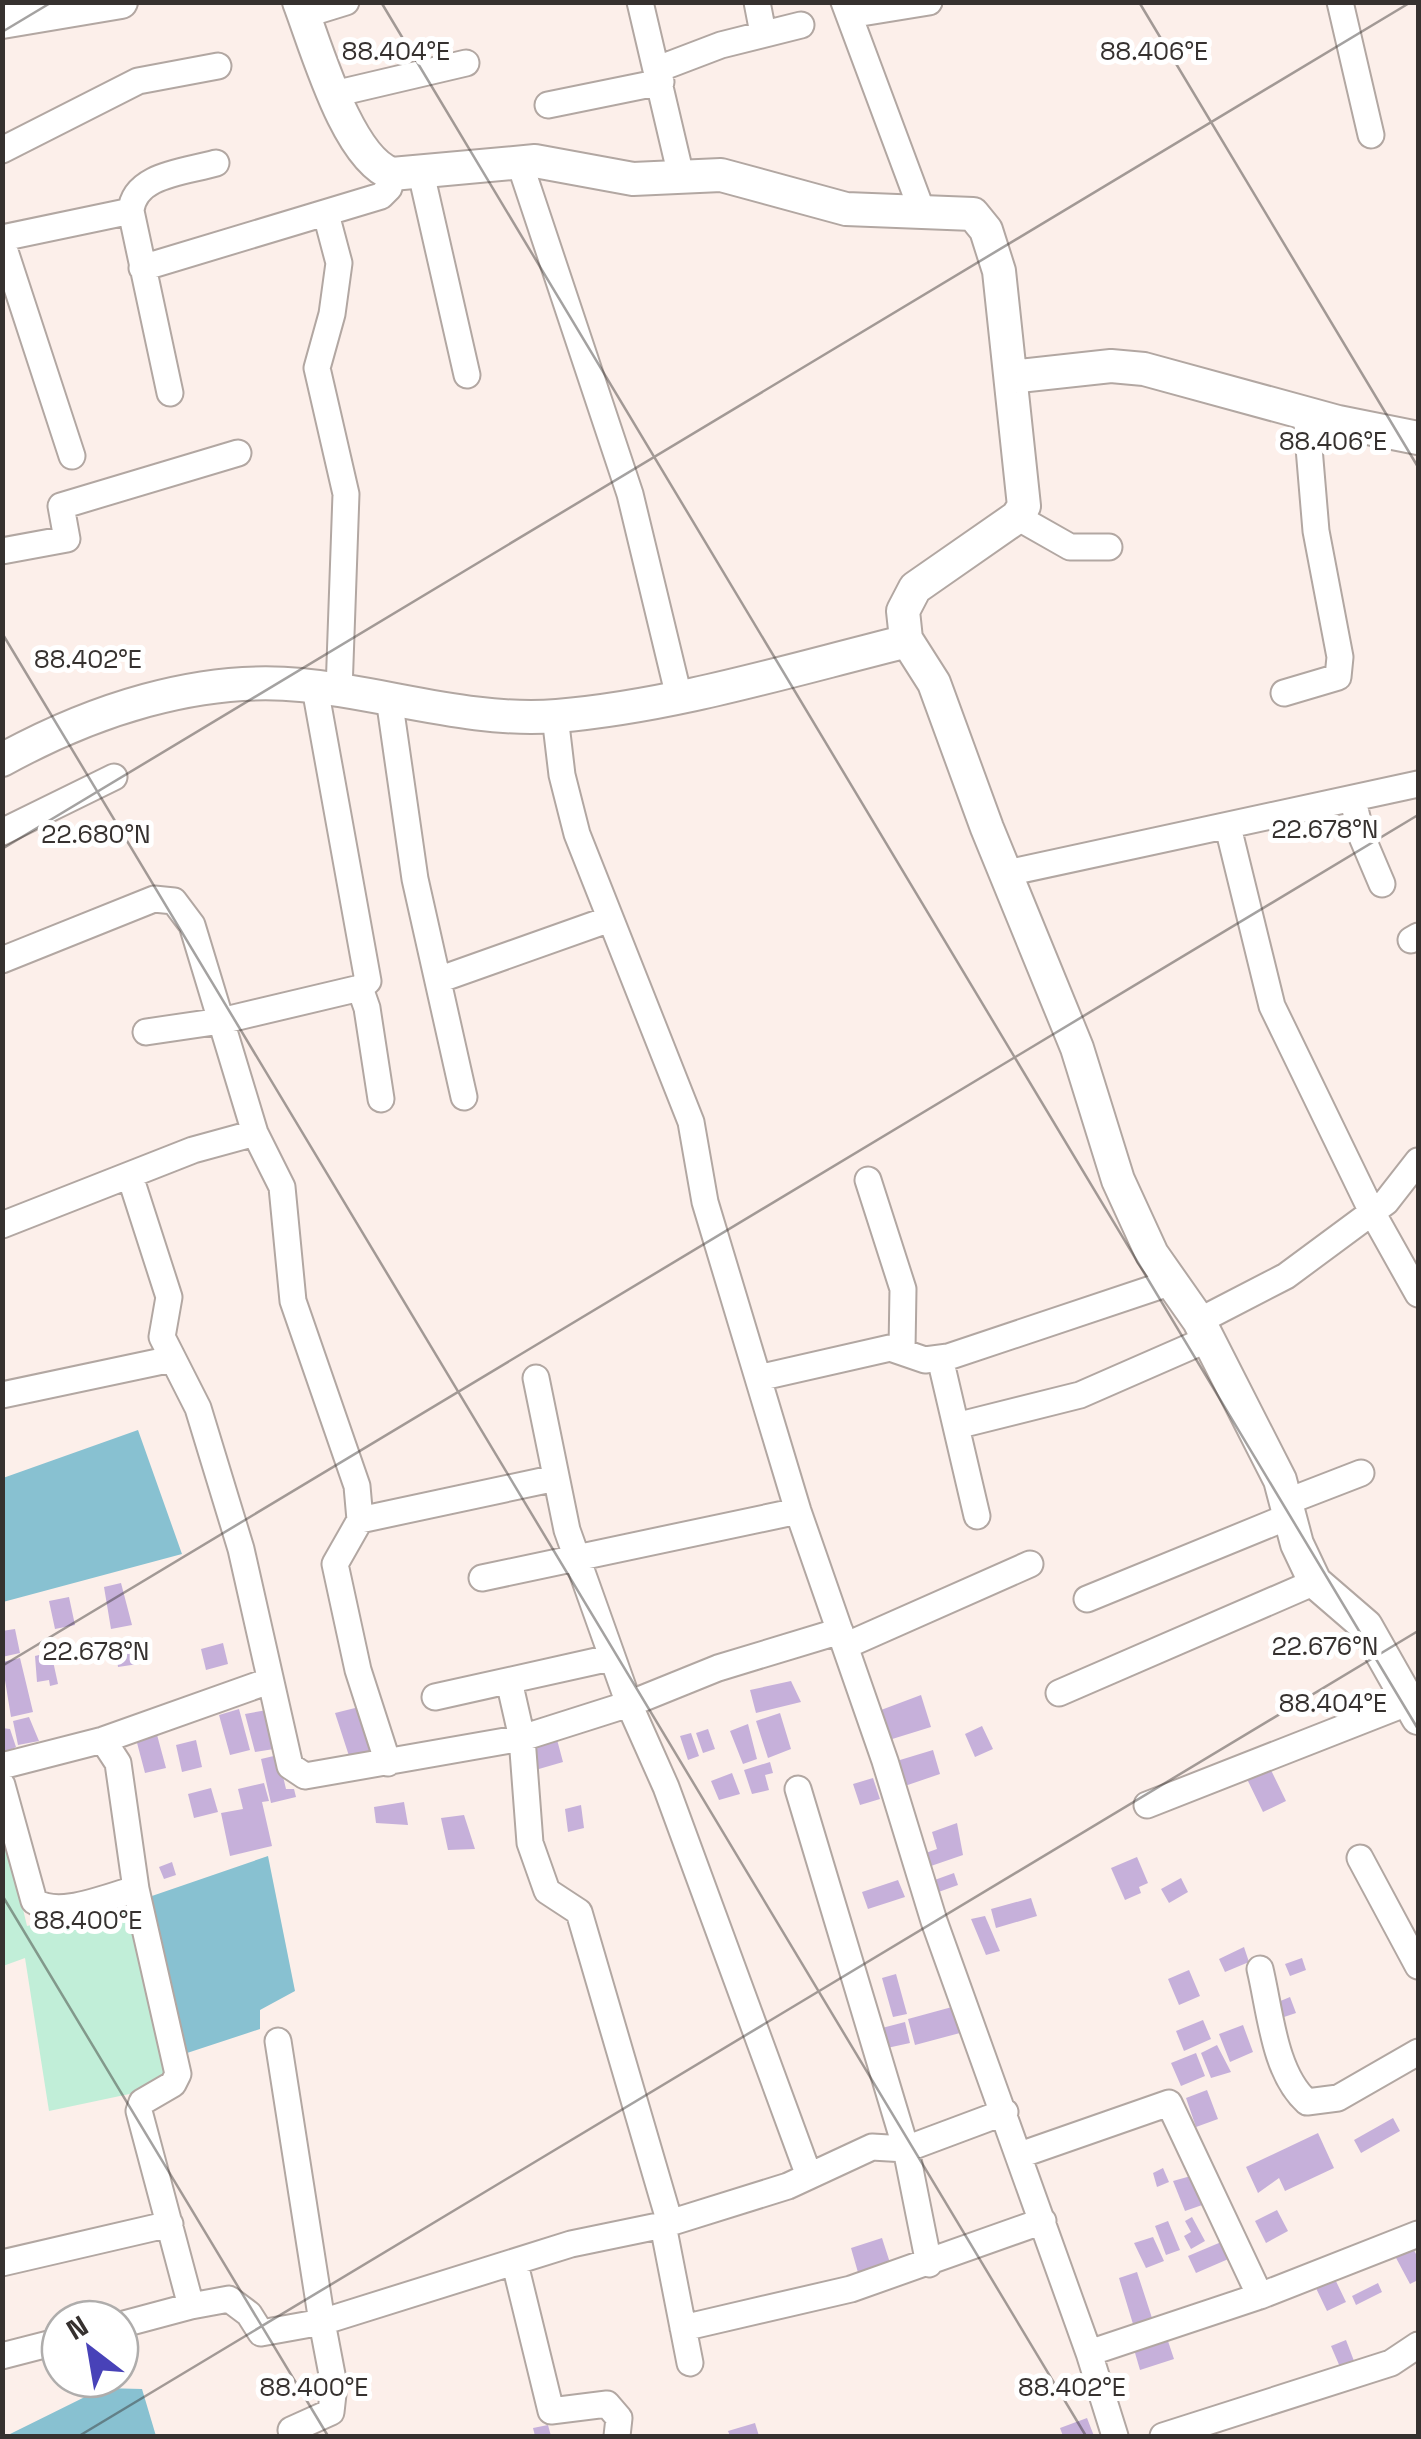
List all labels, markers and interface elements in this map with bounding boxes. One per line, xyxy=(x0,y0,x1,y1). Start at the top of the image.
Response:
text: 88.404°E xyxy=(342,35,450,67)
text: 88.406°E xyxy=(1100,35,1208,67)
text: 88.406°E xyxy=(1279,425,1387,457)
text: 88.402°E xyxy=(34,643,142,675)
text: 22.678°N xyxy=(1272,813,1378,845)
text: 22.680°N xyxy=(41,818,151,850)
text: 22.676°N xyxy=(1272,1630,1378,1662)
text: 22.678°N xyxy=(43,1635,149,1667)
text: 88.404°E xyxy=(1279,1687,1387,1719)
text: 88.400°E xyxy=(34,1904,142,1936)
north arrow xyxy=(40,2299,140,2399)
text: N xyxy=(60,2307,94,2348)
text: 88.400°E xyxy=(260,2371,368,2403)
text: 88.402°E xyxy=(1018,2371,1126,2403)

